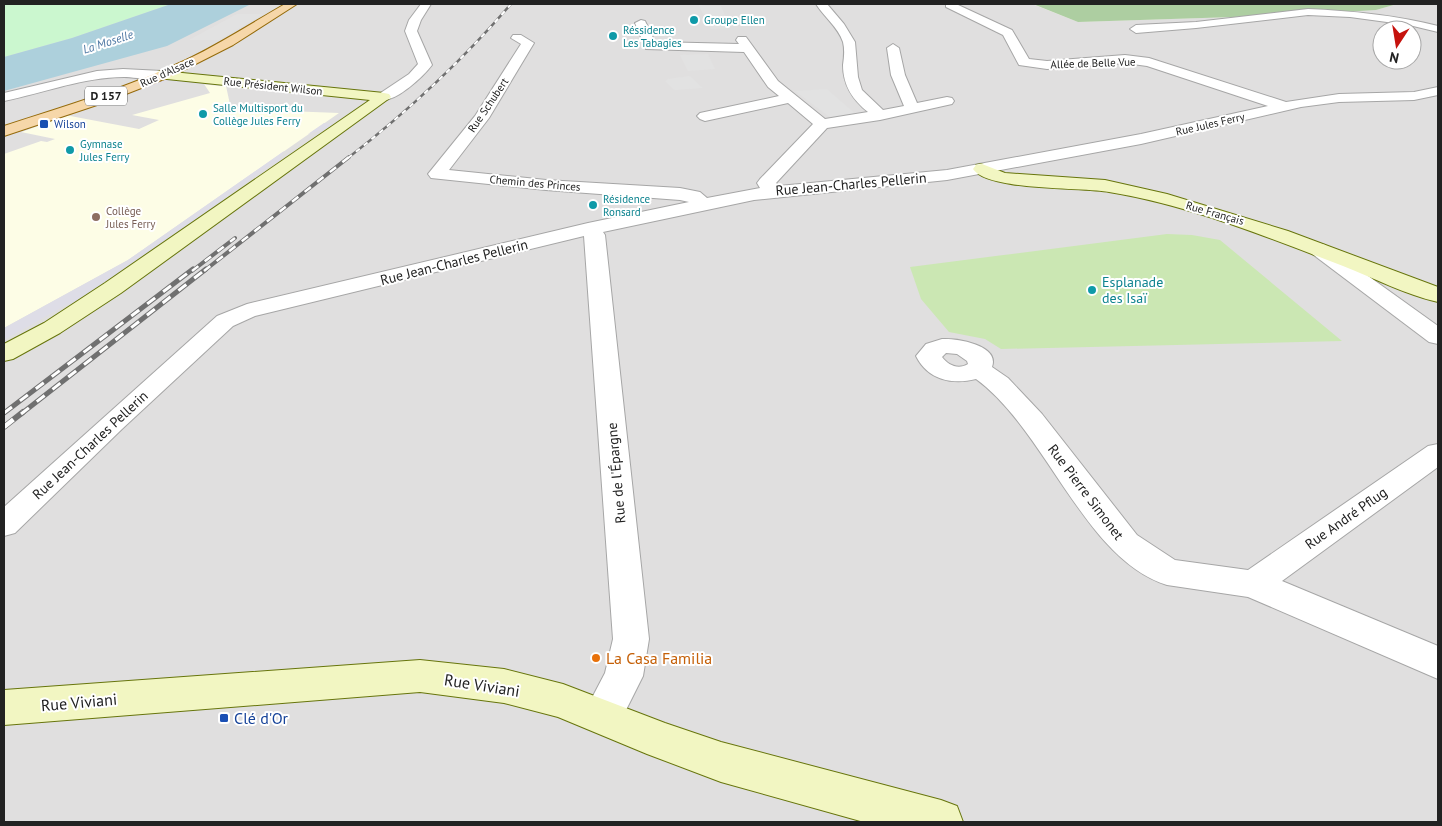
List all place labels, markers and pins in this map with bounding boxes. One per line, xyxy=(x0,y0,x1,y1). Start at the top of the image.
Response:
place label: Groupe Ellen xyxy=(704,13,765,27)
marker: Groupe Ellen xyxy=(688,14,700,26)
place label: Réssidence Les Tabagies xyxy=(623,23,682,50)
marker: Réssidence Les Tabagies xyxy=(607,30,619,42)
place label: Salle Multisport du Collège Jules Ferry xyxy=(213,101,303,128)
marker: Salle Multisport du Collège Jules Ferry xyxy=(197,108,209,120)
place label: Wilson xyxy=(54,117,86,131)
marker: Wilson xyxy=(38,118,50,130)
place label: Gymnase Jules Ferry xyxy=(79,137,130,164)
marker: Gymnase Jules Ferry xyxy=(64,144,76,156)
place label: Résidence Ronsard xyxy=(603,192,650,219)
marker: Résidence Ronsard xyxy=(587,199,599,211)
place label: Collège Jules Ferry xyxy=(105,204,156,231)
marker: Collège Jules Ferry xyxy=(90,211,102,223)
place label: Esplanade des Isaï xyxy=(1102,273,1163,307)
marker: Esplanade des Isaï xyxy=(1086,284,1098,296)
place label: La Casa Familia xyxy=(606,648,712,668)
marker: La Casa Familia xyxy=(590,652,602,664)
place label: Clé d'Or xyxy=(234,708,289,728)
marker: Clé d'Or xyxy=(218,712,230,724)

